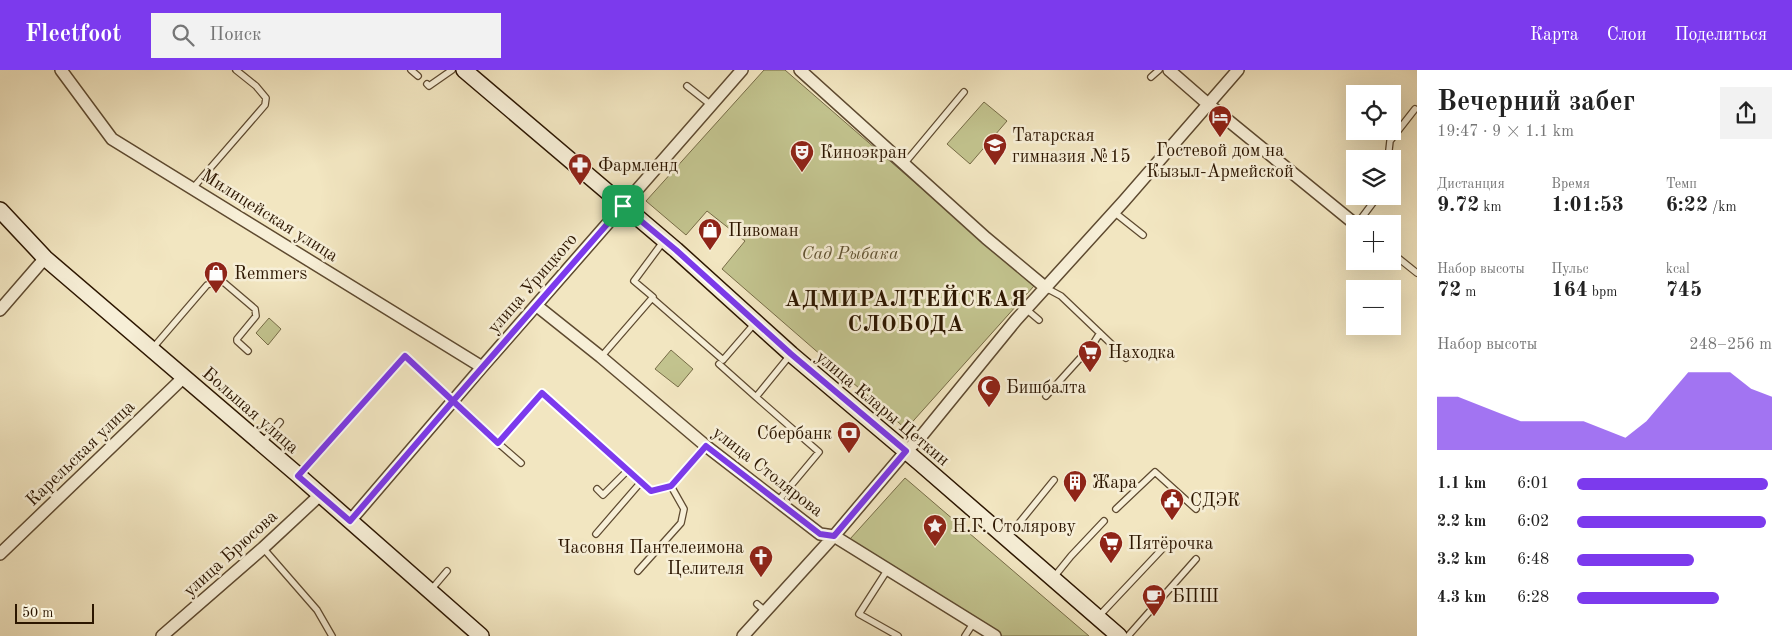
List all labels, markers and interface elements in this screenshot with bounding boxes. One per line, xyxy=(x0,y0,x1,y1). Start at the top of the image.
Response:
search box xyxy=(151,13,501,58)
icon: search xyxy=(169,21,197,49)
text: Fleetfoot xyxy=(25,23,121,47)
text: Поиск xyxy=(209,26,262,45)
text: Карта xyxy=(1530,26,1579,44)
text: Слои xyxy=(1607,26,1646,44)
text: Поделиться xyxy=(1674,26,1767,44)
map controls xyxy=(1346,85,1401,335)
button: locate xyxy=(1346,85,1401,140)
button: share xyxy=(1720,87,1772,139)
text: Вечерний забег xyxy=(1437,89,1635,117)
hotel icon: Гостевой дом на Кызыл-Армейской xyxy=(1207,104,1233,138)
text: 19:47 · 9 × 1.1 km xyxy=(1437,124,1574,140)
place label: Татарская гимназия №15 xyxy=(1012,127,1131,166)
school or university icon: Татарская гимназия №15 xyxy=(982,132,1008,166)
theatre icon: Киноэкран xyxy=(789,139,815,173)
place label: Гостевой дом на Кызыл-Армейской xyxy=(1146,142,1294,181)
place label: Киноэкран xyxy=(820,144,907,162)
button: layers xyxy=(1346,150,1401,205)
pharmacy icon: Фармленд xyxy=(567,152,593,186)
place label: Фармленд xyxy=(598,157,678,175)
street label: Милицейская улица xyxy=(198,166,341,265)
text: Дистанция xyxy=(1437,177,1505,191)
text: Время xyxy=(1551,177,1590,191)
text: Темп xyxy=(1666,177,1697,191)
pin xyxy=(602,185,644,227)
icon: arrive xyxy=(609,192,637,220)
text: 9.72 xyxy=(1437,195,1479,216)
text: 1:01:53 xyxy=(1551,195,1624,216)
text: 6:22 xyxy=(1666,195,1708,216)
text: km xyxy=(1479,200,1502,214)
text: /km xyxy=(1708,200,1737,214)
button: + xyxy=(1346,215,1401,270)
shop icon: Пивоман xyxy=(697,217,723,251)
place label: Пивоман xyxy=(728,222,799,240)
street label: улица Урицкого xyxy=(485,230,581,337)
park label: Сад Рыбака xyxy=(801,245,899,263)
shop icon: Remmers xyxy=(203,260,229,294)
text: Набор высоты xyxy=(1437,262,1525,276)
text: Пульс xyxy=(1551,262,1589,276)
text: kcal xyxy=(1666,262,1690,276)
place label: Remmers xyxy=(234,265,307,283)
button: − xyxy=(1346,280,1401,335)
text: 72 xyxy=(1437,280,1461,301)
text: 164 xyxy=(1551,280,1588,301)
text: 745 xyxy=(1666,280,1702,301)
district label: АДМИРАЛТЕЙСКАЯ СЛОБОДА xyxy=(784,284,1028,336)
text: m xyxy=(1461,285,1476,299)
text: bpm xyxy=(1588,285,1617,299)
text: Набор высоты xyxy=(1437,337,1537,353)
text: 248–256 m xyxy=(1689,337,1772,353)
supermarket icon: Находка xyxy=(1077,339,1103,373)
place label: Находка xyxy=(1108,344,1175,362)
street label: улица Клары Цеткин xyxy=(812,348,953,470)
street label: Большая улица xyxy=(199,364,302,457)
mosque icon: Бишбалта xyxy=(976,374,1002,408)
place label: Бишбалта xyxy=(1006,379,1087,397)
street label: Карельская улица xyxy=(23,397,139,510)
bank icon: Сбербанк xyxy=(836,420,862,454)
street label: улица Столярова xyxy=(709,423,826,520)
place label: Сбербанк xyxy=(757,425,832,443)
building icon: Жара xyxy=(1062,469,1088,503)
place label: Жара xyxy=(1092,474,1137,492)
text: 1.1 km xyxy=(1437,476,1486,492)
text: 6:01 xyxy=(1517,476,1549,492)
public building icon: СДЭК xyxy=(1159,487,1185,521)
place label: СДЭК xyxy=(1190,492,1240,510)
street label: улица Брюсова xyxy=(180,507,281,600)
place icon: Н.Г. Столярову xyxy=(922,513,948,547)
text: 2.2 km xyxy=(1437,514,1486,530)
text: 6:02 xyxy=(1517,514,1549,530)
place label: Н.Г. Столярову xyxy=(952,518,1077,536)
supermarket icon: Пятёрочка xyxy=(1098,530,1124,564)
place label: Пятёрочка xyxy=(1128,535,1214,553)
place label: Часовня Пантелеимона Целителя xyxy=(557,539,744,578)
church icon: Часовня Пантелеимона Целителя xyxy=(748,544,774,578)
text: 3.2 km xyxy=(1437,552,1486,568)
text: 6:48 xyxy=(1517,552,1549,568)
cafe icon: БПШ xyxy=(1141,583,1167,617)
place label: БПШ xyxy=(1172,588,1219,606)
text: 4.3 km xyxy=(1437,590,1486,606)
text: 6:28 xyxy=(1517,590,1549,606)
scale bar xyxy=(15,601,94,624)
text: 50 m xyxy=(22,606,53,620)

